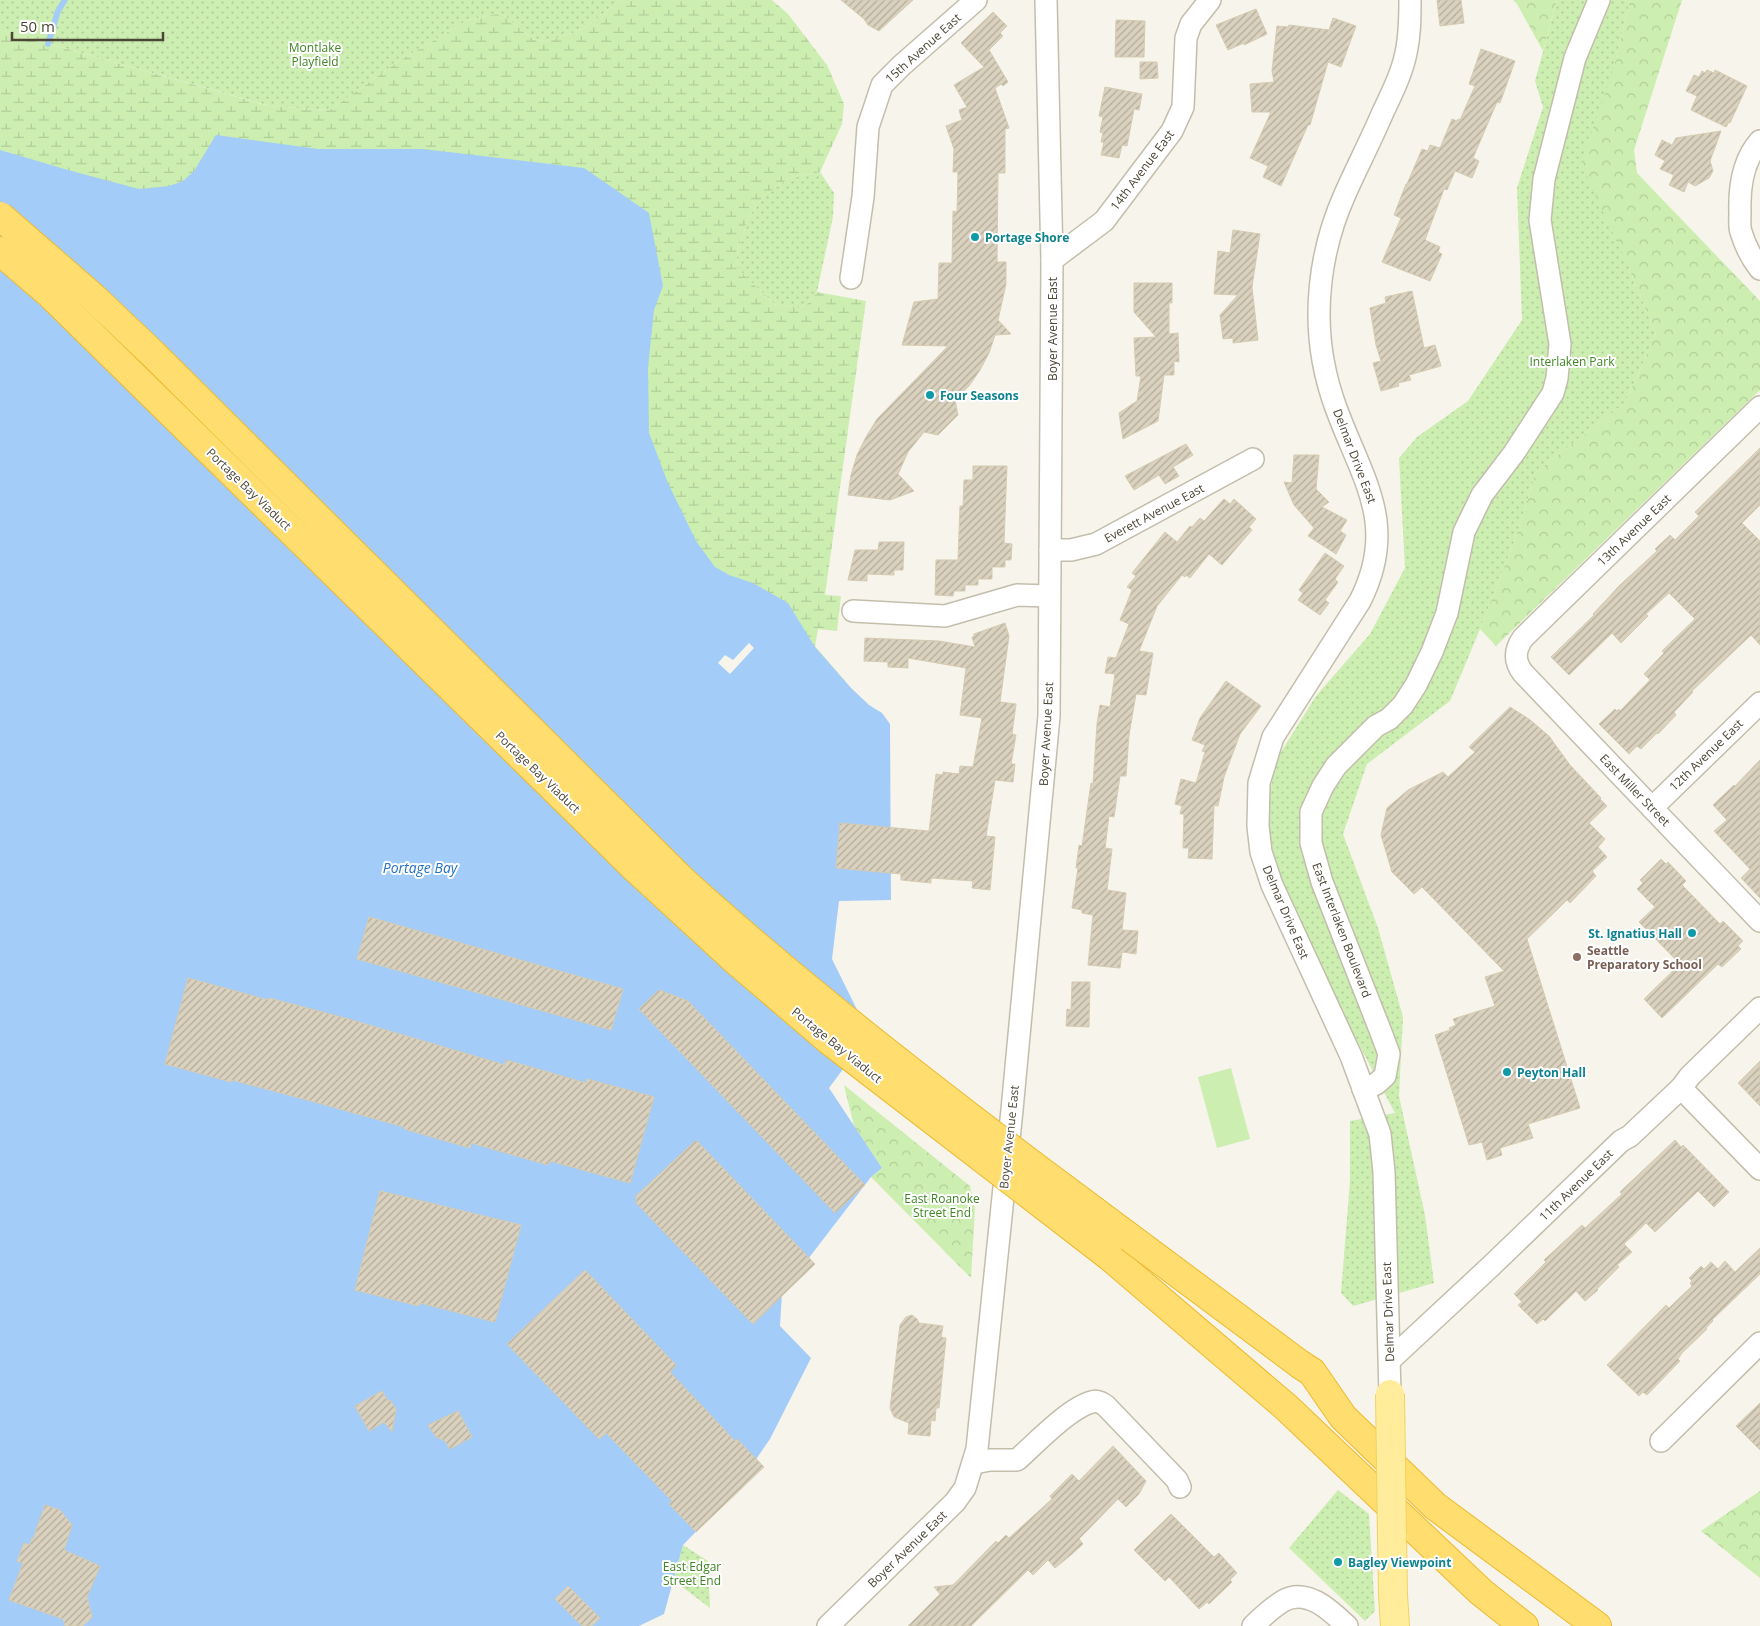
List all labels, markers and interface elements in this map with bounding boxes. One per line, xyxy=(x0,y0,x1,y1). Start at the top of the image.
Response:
street label: 15th Avenue East xyxy=(881,9,965,87)
scale bar xyxy=(12,10,164,42)
text: 50 m xyxy=(20,16,55,36)
park label: Montlake Playfield xyxy=(289,39,341,70)
street label: 14th Avenue East xyxy=(1106,126,1178,214)
place label: Portage Shore xyxy=(985,229,1069,246)
marker: Portage Shore xyxy=(969,231,981,243)
street label: Boyer Avenue East xyxy=(1044,277,1061,381)
park label: Interlaken Park xyxy=(1530,353,1615,370)
place label: Four Seasons xyxy=(940,387,1019,404)
marker: Four Seasons xyxy=(924,389,936,401)
street label: Delmar Drive East xyxy=(1329,406,1381,506)
street label: Portage Bay Viaduct xyxy=(203,444,295,534)
street label: Everett Avenue East xyxy=(1101,479,1207,547)
street label: 13th Avenue East xyxy=(1593,490,1675,570)
street label: Boyer Avenue East xyxy=(1035,682,1057,786)
street label: 12th Avenue East xyxy=(1665,715,1747,795)
street label: Portage Bay Viaduct xyxy=(492,727,584,817)
street label: East Miller Street xyxy=(1596,750,1674,830)
water label: Portage Bay xyxy=(383,858,459,877)
street label: East Interlaken Boulevard xyxy=(1308,860,1376,1000)
street label: Delmar Drive East xyxy=(1259,863,1313,961)
place label: St. Ignatius Hall xyxy=(1588,925,1682,942)
marker: St. Ignatius Hall xyxy=(1686,927,1698,939)
place label: Seattle Preparatory School xyxy=(1587,942,1702,973)
marker: Seattle Preparatory School xyxy=(1571,951,1583,963)
street label: Portage Bay Viaduct xyxy=(788,1003,886,1087)
place label: Peyton Hall xyxy=(1517,1064,1586,1081)
marker: Peyton Hall xyxy=(1501,1066,1513,1078)
street label: Boyer Avenue East xyxy=(995,1084,1023,1190)
street label: 11th Avenue East xyxy=(1535,1145,1617,1225)
park label: East Roanoke Street End xyxy=(904,1190,980,1221)
street label: Delmar Drive East xyxy=(1378,1262,1398,1362)
street label: Boyer Avenue East xyxy=(864,1507,950,1591)
place label: Bagley Viewpoint xyxy=(1348,1554,1451,1571)
marker: Bagley Viewpoint xyxy=(1332,1556,1344,1568)
park label: East Edgar Street End xyxy=(663,1558,721,1589)

